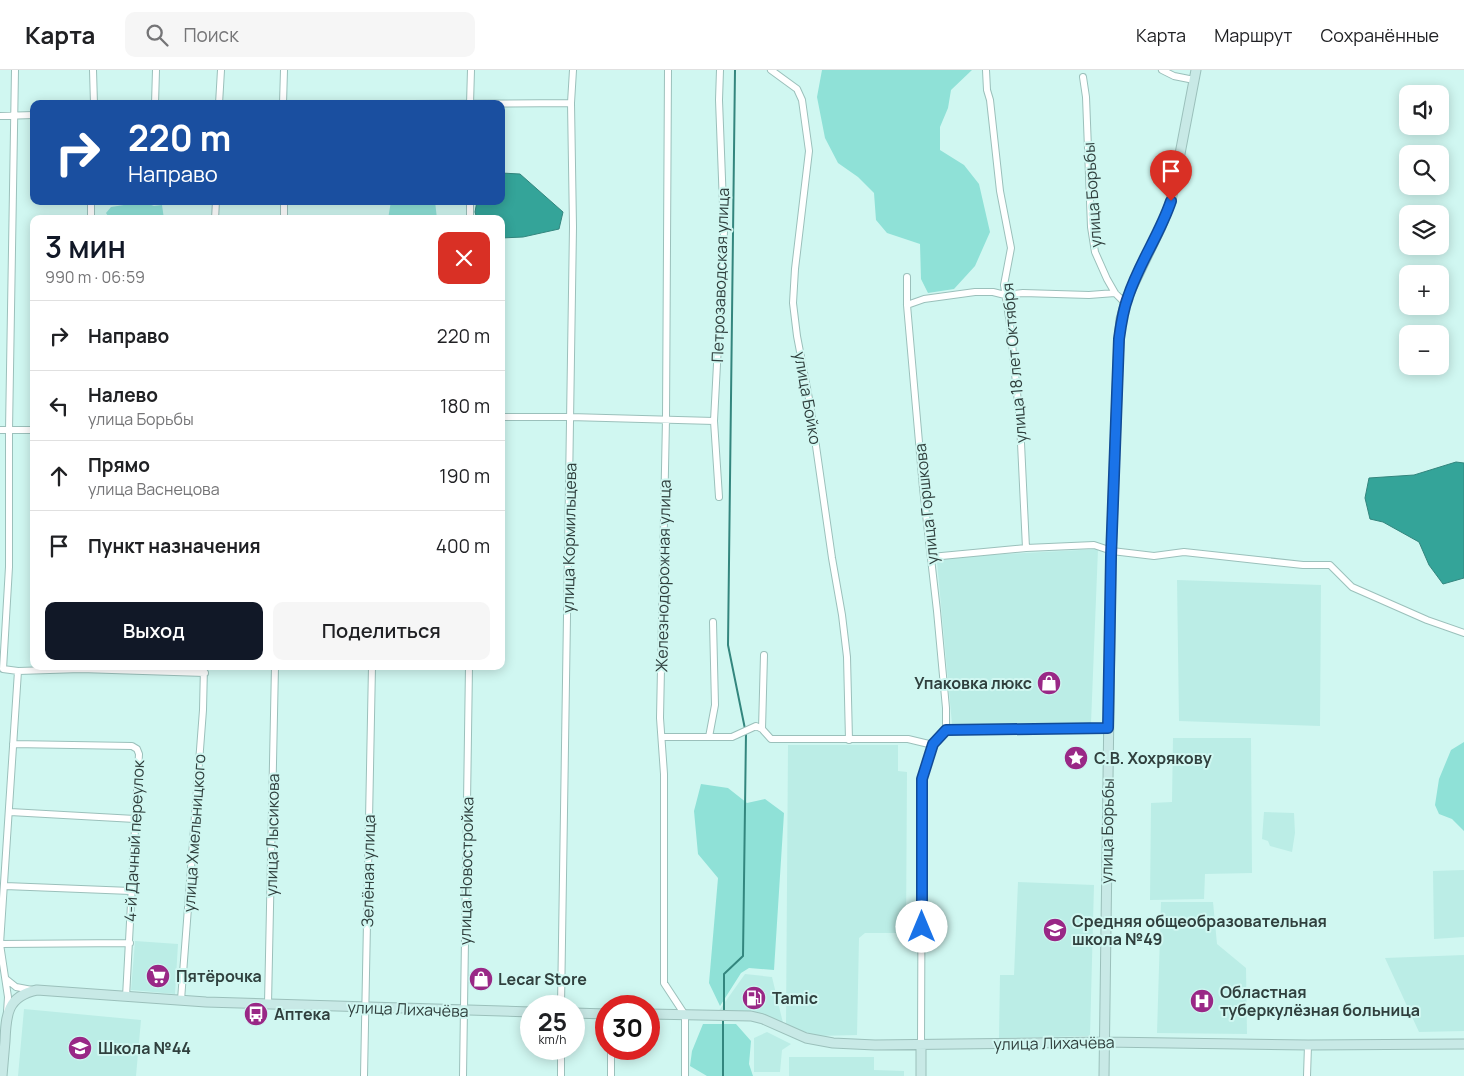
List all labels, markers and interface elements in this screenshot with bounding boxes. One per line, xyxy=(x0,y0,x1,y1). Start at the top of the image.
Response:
search box xyxy=(125,12,475,57)
text: Карта xyxy=(25,18,95,51)
icon: search xyxy=(143,21,171,49)
text: Поиск xyxy=(183,22,239,48)
text: Карта xyxy=(1136,23,1186,47)
text: Маршрут xyxy=(1214,23,1292,47)
text: Сохранённые xyxy=(1320,23,1439,47)
map controls xyxy=(1399,85,1449,375)
button: sound xyxy=(1399,85,1449,135)
text: 220 m xyxy=(128,114,231,162)
icon: right xyxy=(45,120,110,185)
street label: улица Борьбы xyxy=(1077,142,1107,248)
button: search xyxy=(1399,145,1449,195)
pin xyxy=(1150,150,1192,201)
icon: arrive xyxy=(1157,157,1185,185)
text: Направо xyxy=(128,159,218,189)
street label: Петрозаводская улица xyxy=(706,187,734,363)
button: layers xyxy=(1399,205,1449,255)
text: 3 мин xyxy=(45,226,126,267)
button: close xyxy=(438,232,490,284)
button: + xyxy=(1399,265,1449,315)
text: 990 m · 06:59 xyxy=(45,266,145,288)
street label: улица 18 лет Октября xyxy=(996,282,1032,444)
icon: right xyxy=(45,322,73,350)
text: Направо xyxy=(88,323,169,349)
text: 220 m xyxy=(437,323,490,349)
button: − xyxy=(1399,325,1449,375)
street label: улица Бойко xyxy=(789,350,827,446)
text: Налево xyxy=(88,382,158,408)
icon: left xyxy=(45,392,73,420)
text: 180 m xyxy=(440,393,490,419)
text: улица Борьбы xyxy=(88,408,194,430)
street label: улица Горшкова xyxy=(909,442,943,566)
text: Прямо xyxy=(88,452,150,478)
icon: ahead xyxy=(45,462,73,490)
text: 190 m xyxy=(439,463,490,489)
street label: улица Кормильцева xyxy=(557,463,581,613)
text: улица Васнецова xyxy=(88,478,220,500)
street label: Железнодорожная улица xyxy=(650,479,676,673)
icon: arrive xyxy=(45,532,73,560)
text: Пункт назначения xyxy=(88,533,261,559)
text: 400 m xyxy=(436,533,490,559)
button: Выход xyxy=(45,602,263,660)
button: Поделиться xyxy=(273,602,490,660)
shop icon: Упаковка люкс xyxy=(1036,670,1062,696)
place label: Упаковка люкс xyxy=(914,672,1032,694)
place icon: С.В. Хохрякову xyxy=(1063,745,1089,771)
place label: С.В. Хохрякову xyxy=(1094,747,1212,769)
street label: улица Хмельницкого xyxy=(177,753,211,913)
street label: 4-й Дачный переулок xyxy=(119,758,149,923)
street label: улица Лысикова xyxy=(260,773,284,897)
street label: улица Борьбы xyxy=(1095,778,1119,884)
street label: улица Новостройка xyxy=(454,797,478,945)
street label: Зелёная улица xyxy=(356,814,380,928)
position arrow xyxy=(895,900,947,952)
place label: Средняя общеобразовательная школа №49 xyxy=(1072,910,1327,950)
school or university icon: Средняя общеобразовательная школа №49 xyxy=(1042,917,1068,943)
supermarket icon: Пятёрочка xyxy=(145,963,171,989)
place label: Пятёрочка xyxy=(176,965,262,987)
shop icon: Lecar Store xyxy=(468,966,494,992)
place label: Lecar Store xyxy=(498,968,587,990)
place label: Областная туберкулёзная больница xyxy=(1220,981,1420,1021)
fuel station icon: Tamic xyxy=(741,985,767,1011)
place label: Tamic xyxy=(772,987,818,1009)
hospital icon: Областная туберкулёзная больница xyxy=(1189,988,1215,1014)
speed limit sign: 30 xyxy=(595,995,660,1060)
street label: улица Лихачёва xyxy=(347,996,469,1022)
bus stop icon: Аптека xyxy=(243,1001,269,1027)
place label: Аптека xyxy=(274,1003,330,1025)
text: 25 xyxy=(538,1004,567,1039)
text: km/h xyxy=(539,1031,566,1048)
street label: улица Лихачёва xyxy=(993,1031,1115,1055)
school or university icon: Школа №44 xyxy=(67,1035,93,1061)
place label: Школа №44 xyxy=(98,1037,191,1059)

